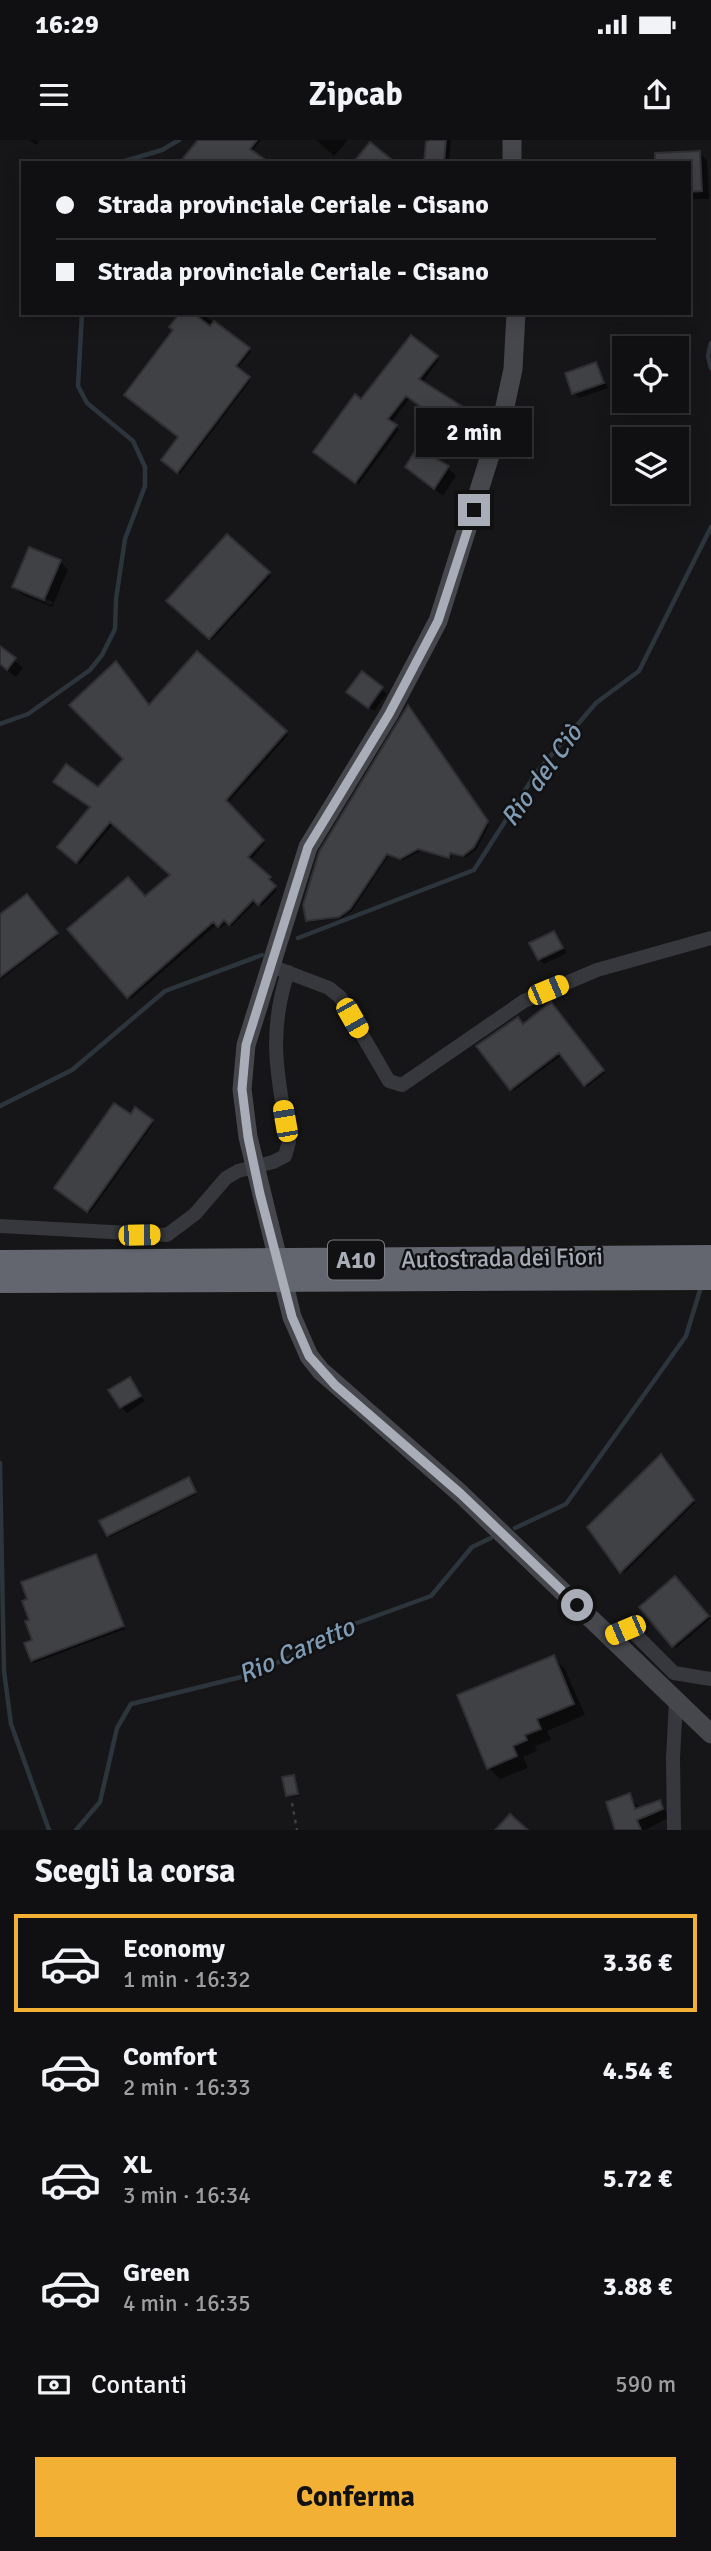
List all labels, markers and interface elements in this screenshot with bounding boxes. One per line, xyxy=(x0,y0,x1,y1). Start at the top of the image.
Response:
text: 16:29 xyxy=(35,9,99,41)
text: Zipcab xyxy=(308,75,403,114)
icon: menu xyxy=(35,76,73,114)
icon: share xyxy=(638,76,676,114)
text: Strada provinciale Ceriale - Cisano xyxy=(98,189,489,221)
text: Strada provinciale Ceriale - Cisano xyxy=(98,256,489,288)
map controls xyxy=(612,336,689,504)
button: locate xyxy=(612,336,689,413)
callout: 2 min xyxy=(416,408,532,458)
text: 2 min xyxy=(446,418,502,447)
button: layers xyxy=(612,427,689,504)
route end xyxy=(458,494,490,526)
water label: Rio del Ciò xyxy=(494,717,590,833)
car xyxy=(525,972,572,1008)
car xyxy=(333,995,372,1041)
car xyxy=(272,1098,299,1144)
car xyxy=(118,1224,161,1246)
road number: A10 xyxy=(328,1240,384,1280)
street label: Autostrada dei Fiori xyxy=(401,1241,603,1275)
route start xyxy=(561,1589,593,1621)
water label: Rio Caretto xyxy=(233,1610,361,1691)
car xyxy=(602,1612,649,1648)
text: Scegli la corsa xyxy=(35,1852,236,1891)
icon: car xyxy=(39,1932,102,1995)
text: Economy xyxy=(123,1933,225,1965)
text: 3.36 € xyxy=(603,1947,672,1979)
text: 1 min · 16:32 xyxy=(123,1965,251,1994)
icon: car xyxy=(39,2040,102,2103)
text: Comfort xyxy=(123,2041,217,2073)
text: 4.54 € xyxy=(603,2055,672,2087)
text: 2 min · 16:33 xyxy=(123,2073,251,2102)
icon: car xyxy=(39,2148,102,2211)
text: XL xyxy=(123,2149,153,2181)
text: 5.72 € xyxy=(603,2163,672,2195)
text: 3 min · 16:34 xyxy=(123,2181,251,2210)
icon: car xyxy=(39,2256,102,2319)
text: Green xyxy=(123,2257,190,2289)
text: 3.88 € xyxy=(603,2271,672,2303)
text: 4 min · 16:35 xyxy=(123,2289,251,2318)
icon: cash xyxy=(35,2366,73,2404)
text: Contanti xyxy=(91,2369,187,2401)
text: 590 m xyxy=(615,2370,676,2399)
button: Conferma xyxy=(35,2457,676,2537)

